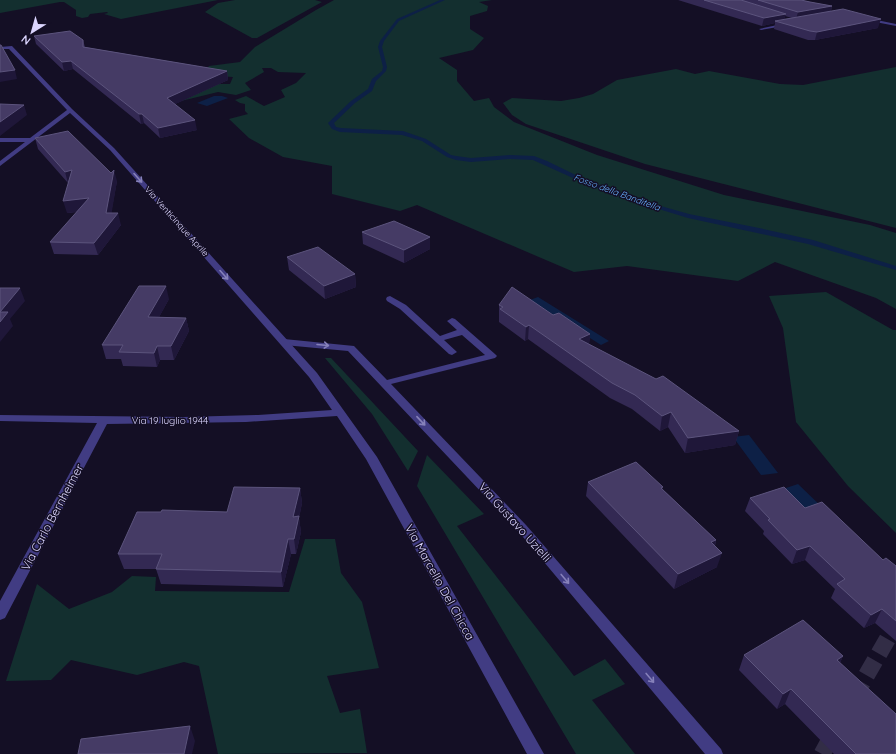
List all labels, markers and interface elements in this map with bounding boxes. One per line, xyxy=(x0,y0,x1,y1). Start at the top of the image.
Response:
north arrow xyxy=(12,12,52,52)
text: N xyxy=(19,32,33,48)
water label: Fosso della Banditella xyxy=(572,171,662,213)
one-way arrow xyxy=(133,172,142,183)
street label: Via Venticinque Aprile xyxy=(143,184,211,258)
one-way arrow xyxy=(220,269,229,280)
one-way arrow xyxy=(316,342,329,349)
street label: Via 19 luglio 1944 xyxy=(132,414,208,427)
one-way arrow xyxy=(416,416,426,426)
street label: Via Carlo Bernheimer xyxy=(18,461,87,573)
street label: Via Gustavo Uzielli xyxy=(475,479,555,565)
street label: Via Marcello Del Chicca xyxy=(402,521,478,643)
one-way arrow xyxy=(561,574,570,584)
one-way arrow xyxy=(645,672,654,683)

